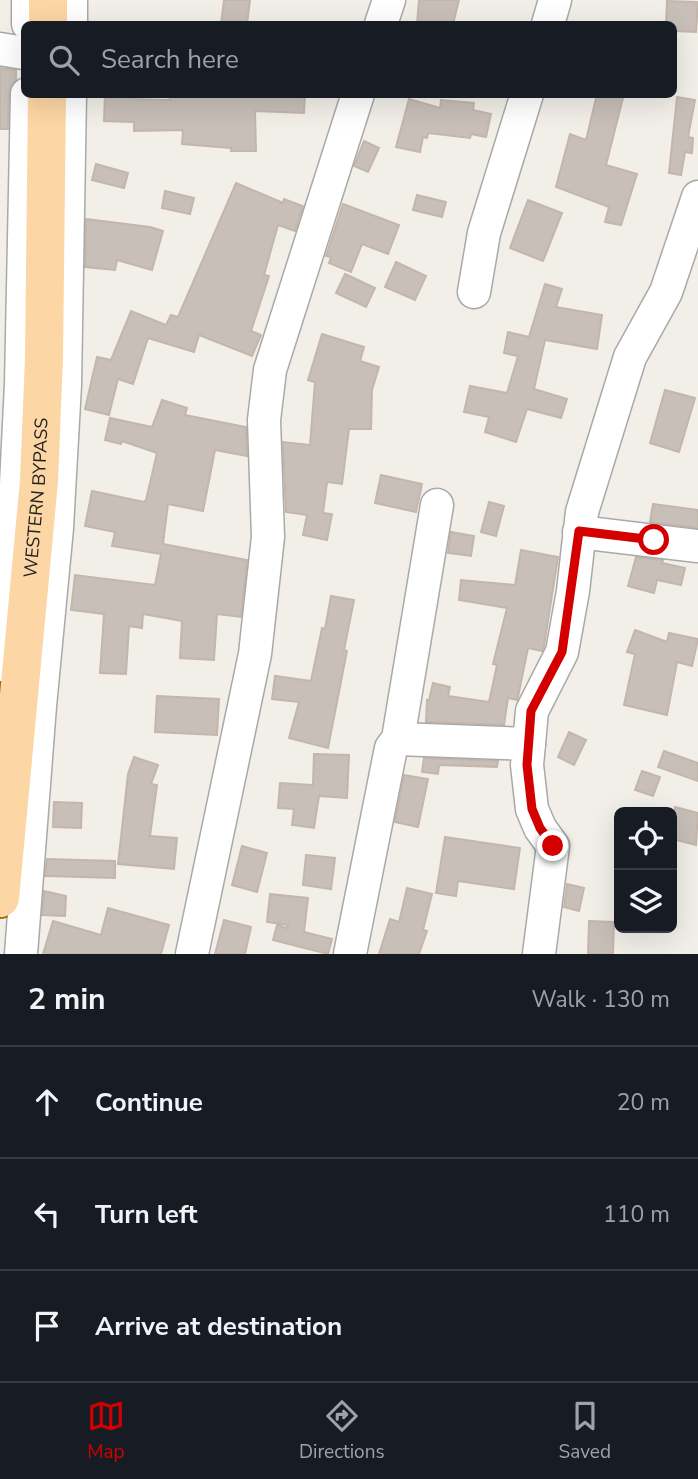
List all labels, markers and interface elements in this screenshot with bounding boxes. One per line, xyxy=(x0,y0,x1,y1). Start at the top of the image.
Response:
search box xyxy=(21,21,677,98)
icon: search xyxy=(45,41,83,79)
text: Search here xyxy=(101,42,239,77)
street label: WESTERN BYPASS xyxy=(18,417,54,579)
route start xyxy=(638,524,669,555)
map controls xyxy=(614,807,677,933)
button: locate xyxy=(614,807,677,870)
route end xyxy=(537,830,568,861)
button: layers xyxy=(614,870,677,933)
text: 2 min xyxy=(28,979,106,1020)
text: Walk · 130 m xyxy=(531,984,670,1015)
icon: ahead xyxy=(28,1083,66,1121)
text: Continue xyxy=(95,1085,203,1120)
text: 20 m xyxy=(617,1087,670,1118)
icon: left xyxy=(28,1195,66,1233)
text: Turn left xyxy=(95,1197,198,1232)
text: 110 m xyxy=(603,1199,670,1230)
icon: arrive xyxy=(28,1307,66,1345)
text: Arrive at destination xyxy=(95,1309,342,1344)
tab: Map xyxy=(87,1397,125,1465)
tab: Directions xyxy=(299,1397,385,1465)
tab: Saved xyxy=(559,1397,611,1465)

